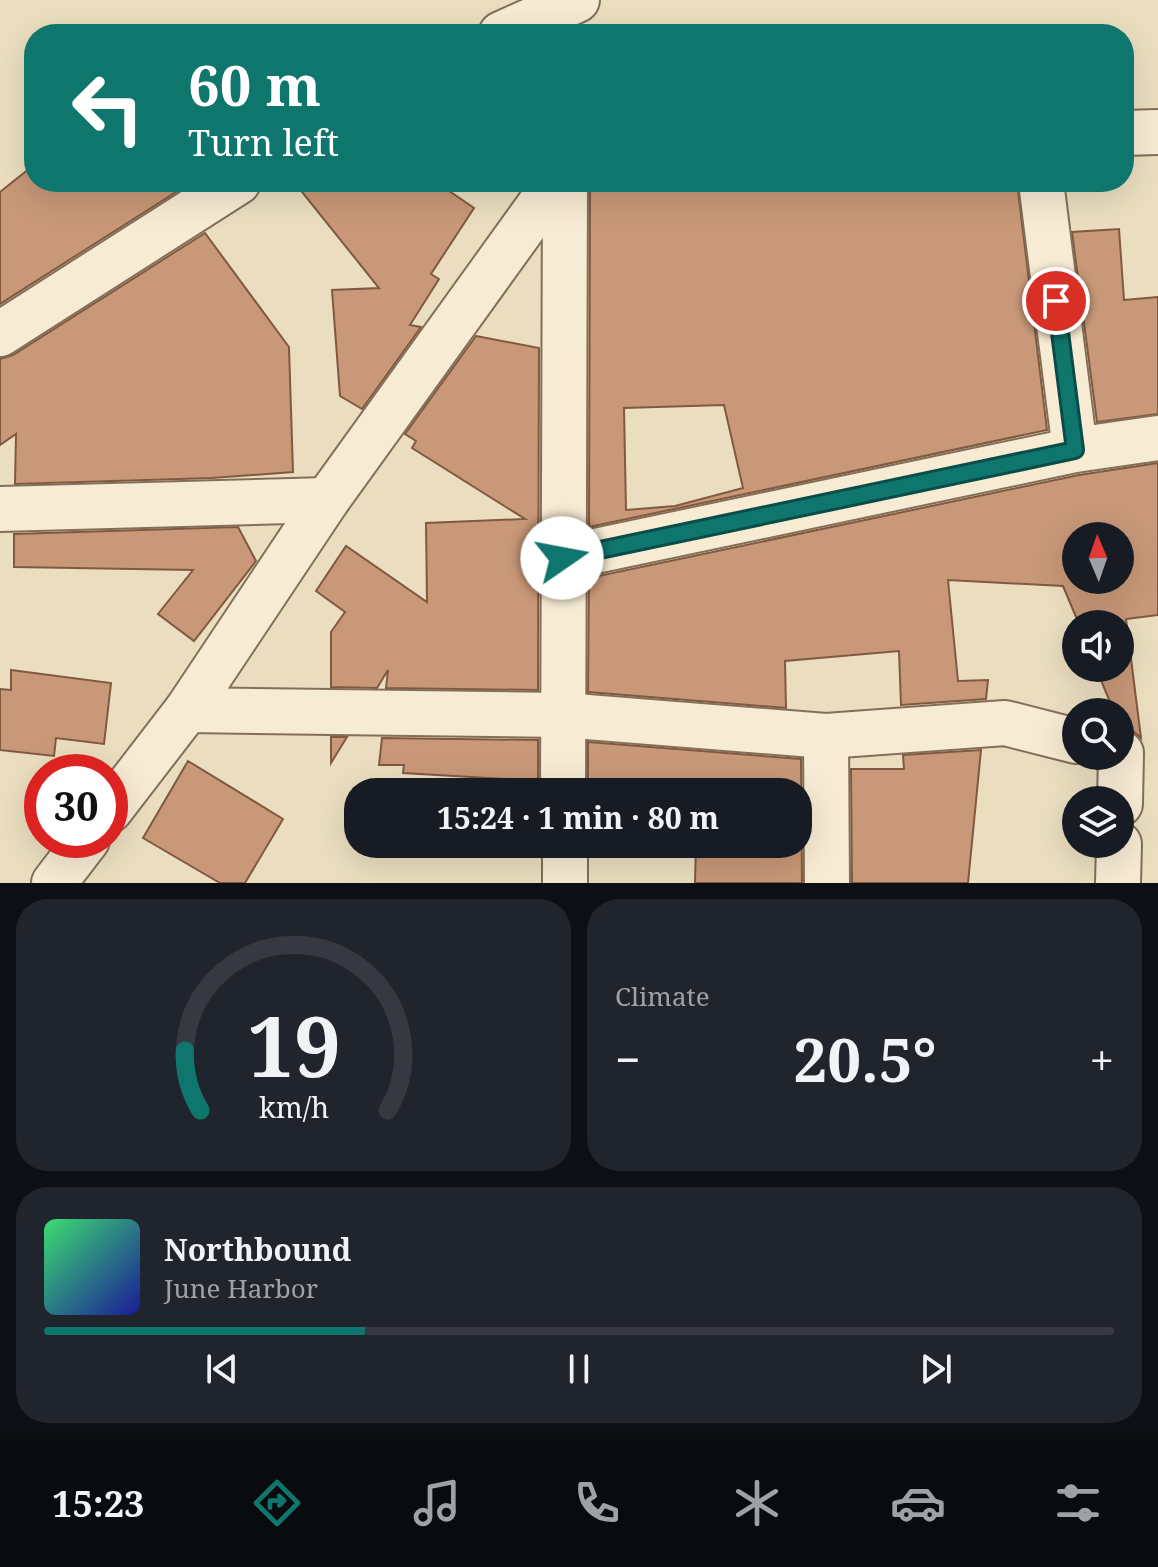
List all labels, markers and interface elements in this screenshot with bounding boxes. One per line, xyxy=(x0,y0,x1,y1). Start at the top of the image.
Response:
text: 60 m xyxy=(188,46,321,122)
icon: left xyxy=(56,56,160,160)
text: Turn left xyxy=(188,118,339,167)
pin xyxy=(1022,267,1090,335)
icon: arrive xyxy=(1034,279,1078,323)
position arrow xyxy=(520,516,604,600)
north arrow xyxy=(1062,522,1134,594)
map controls xyxy=(1062,522,1134,858)
button: sound xyxy=(1062,610,1134,682)
button: search xyxy=(1062,698,1134,770)
speed limit sign: 30 xyxy=(24,754,128,858)
button: layers xyxy=(1062,786,1134,858)
text: 15:24 · 1 min · 80 m xyxy=(437,797,719,838)
text: Climate xyxy=(615,978,710,1014)
text: 19 xyxy=(246,988,341,1101)
text: 20.5° xyxy=(793,1018,937,1100)
text: − xyxy=(615,1029,640,1089)
text: + xyxy=(1089,1029,1114,1089)
text: km/h xyxy=(258,1087,329,1126)
text: Northbound xyxy=(164,1229,351,1270)
text: June Harbor xyxy=(164,1270,318,1306)
icon: previous xyxy=(200,1347,244,1391)
icon: pause xyxy=(557,1347,601,1391)
icon: next xyxy=(914,1347,958,1391)
icon: directions xyxy=(249,1475,305,1531)
icon: music xyxy=(409,1475,465,1531)
icon: phone xyxy=(569,1475,625,1531)
icon: climate xyxy=(729,1475,785,1531)
icon: car xyxy=(890,1475,946,1531)
icon: filters xyxy=(1050,1475,1106,1531)
text: 15:23 xyxy=(52,1479,144,1528)

